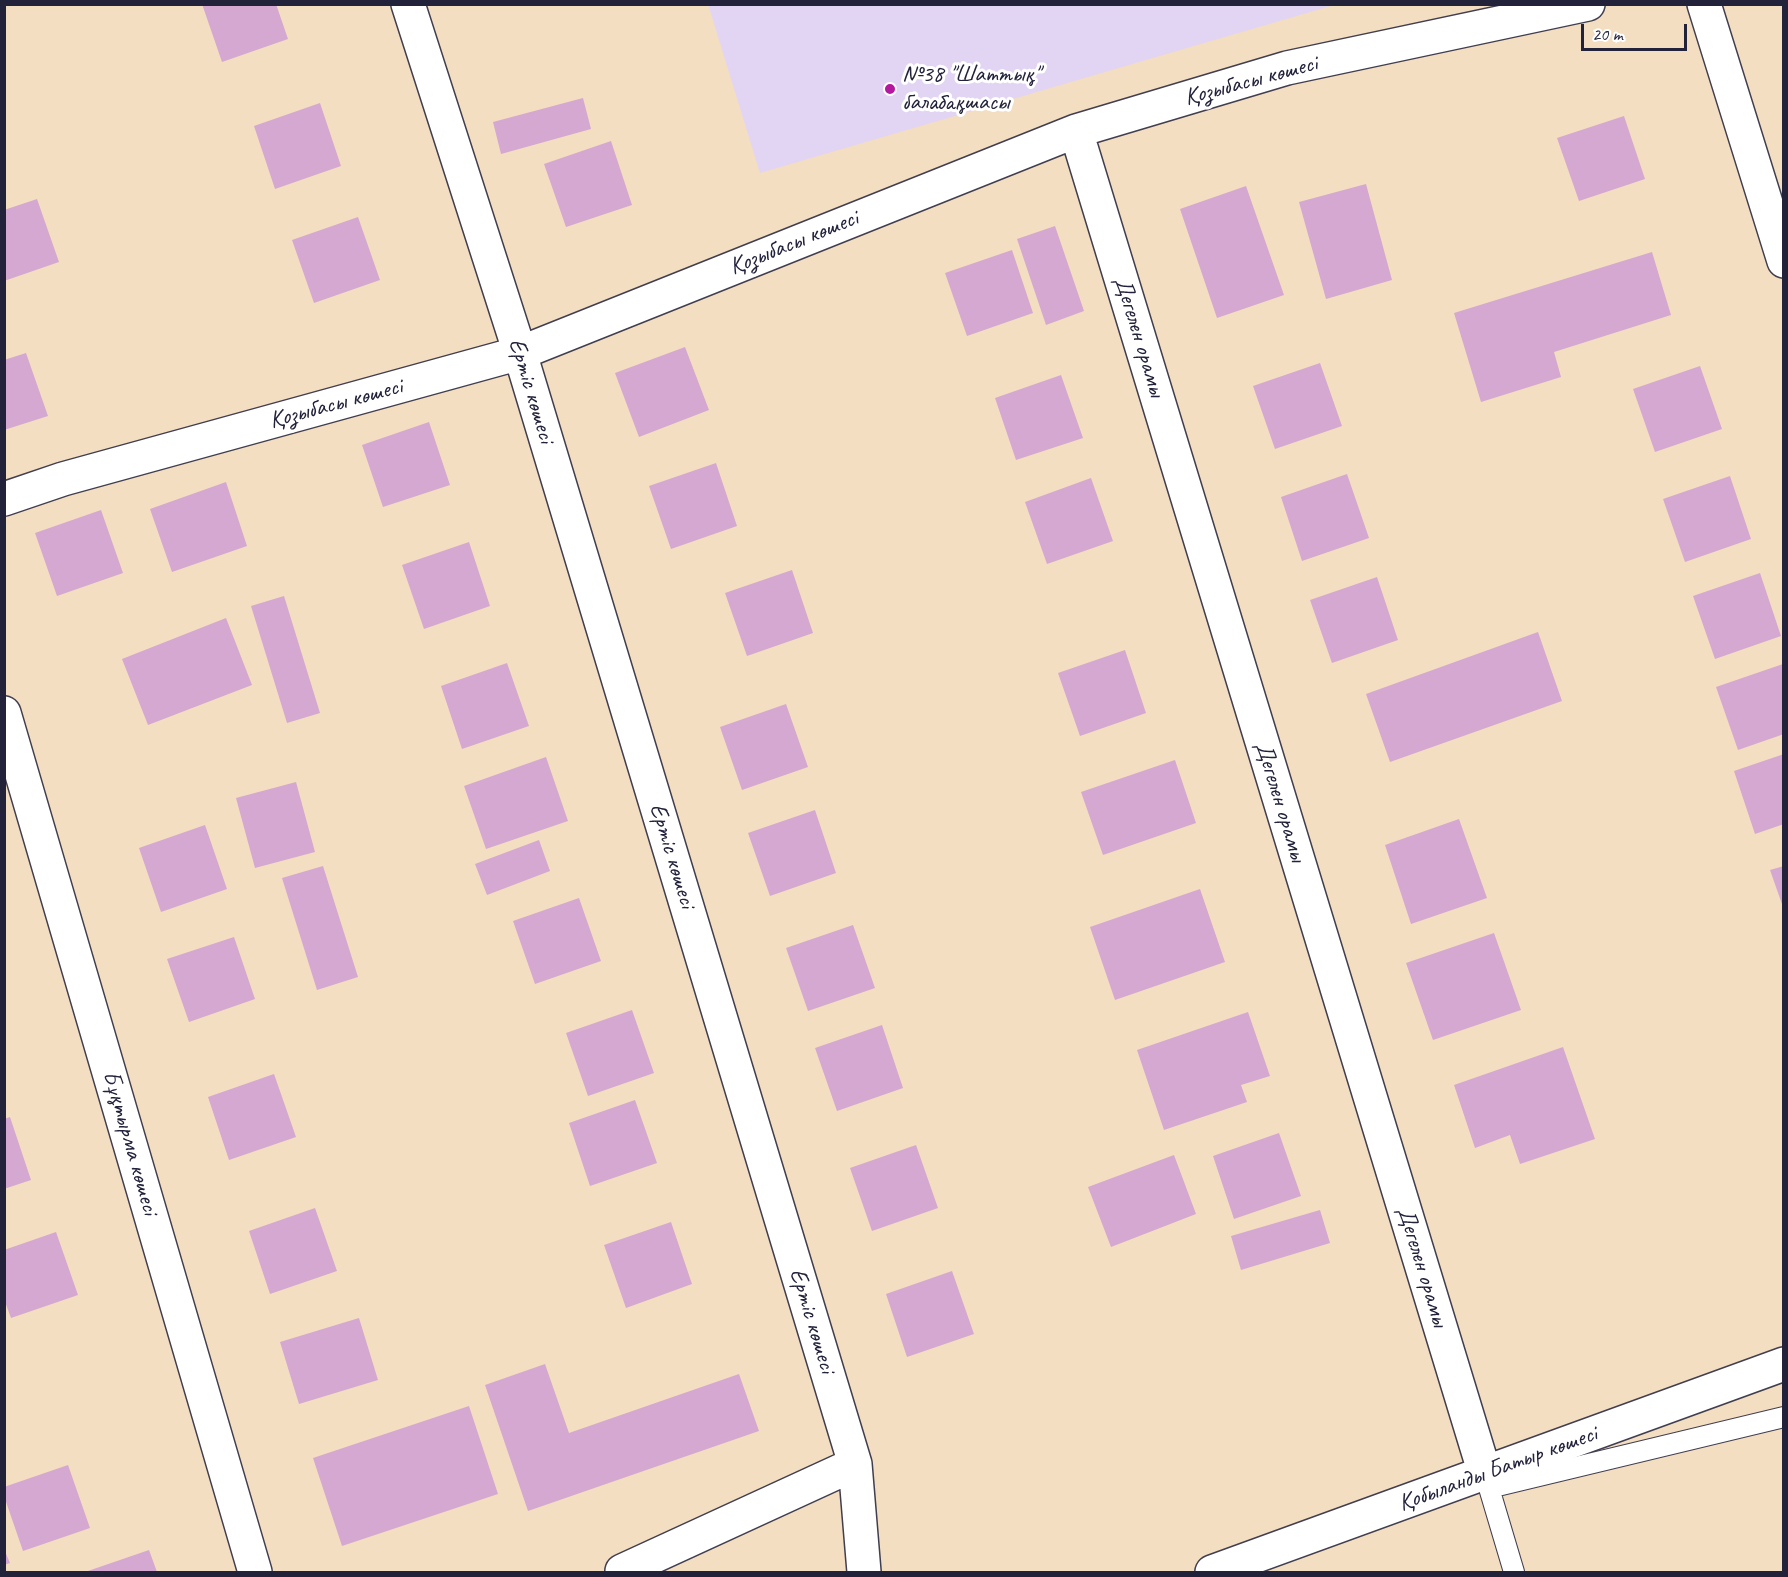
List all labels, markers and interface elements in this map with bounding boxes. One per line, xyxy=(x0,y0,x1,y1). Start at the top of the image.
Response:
scale bar xyxy=(1584,12,1690,50)
text: 20 m xyxy=(1592,23,1623,45)
street label: Қозыбасы көшесі xyxy=(1181,49,1321,113)
place label: №38 "Шаттық" балабақшасы xyxy=(902,61,1040,117)
marker: №38 "Шаттық" балабақшасы xyxy=(883,82,897,96)
street label: Қозыбасы көшесі xyxy=(725,204,863,282)
street label: Дегелен орамы xyxy=(1107,273,1171,401)
street label: Ертіс көшесі xyxy=(501,335,561,447)
street label: Қозыбасы көшесі xyxy=(266,372,406,436)
street label: Дегелен орамы xyxy=(1248,738,1312,866)
street label: Ертіс көшесі xyxy=(642,800,702,912)
street label: Бұқтырма көшесі xyxy=(96,1067,164,1219)
street label: Дегелен орамы xyxy=(1390,1203,1454,1331)
street label: Ертіс көшесі xyxy=(782,1265,842,1377)
street label: Қобыланды Батыр көшесі xyxy=(1395,1420,1601,1518)

